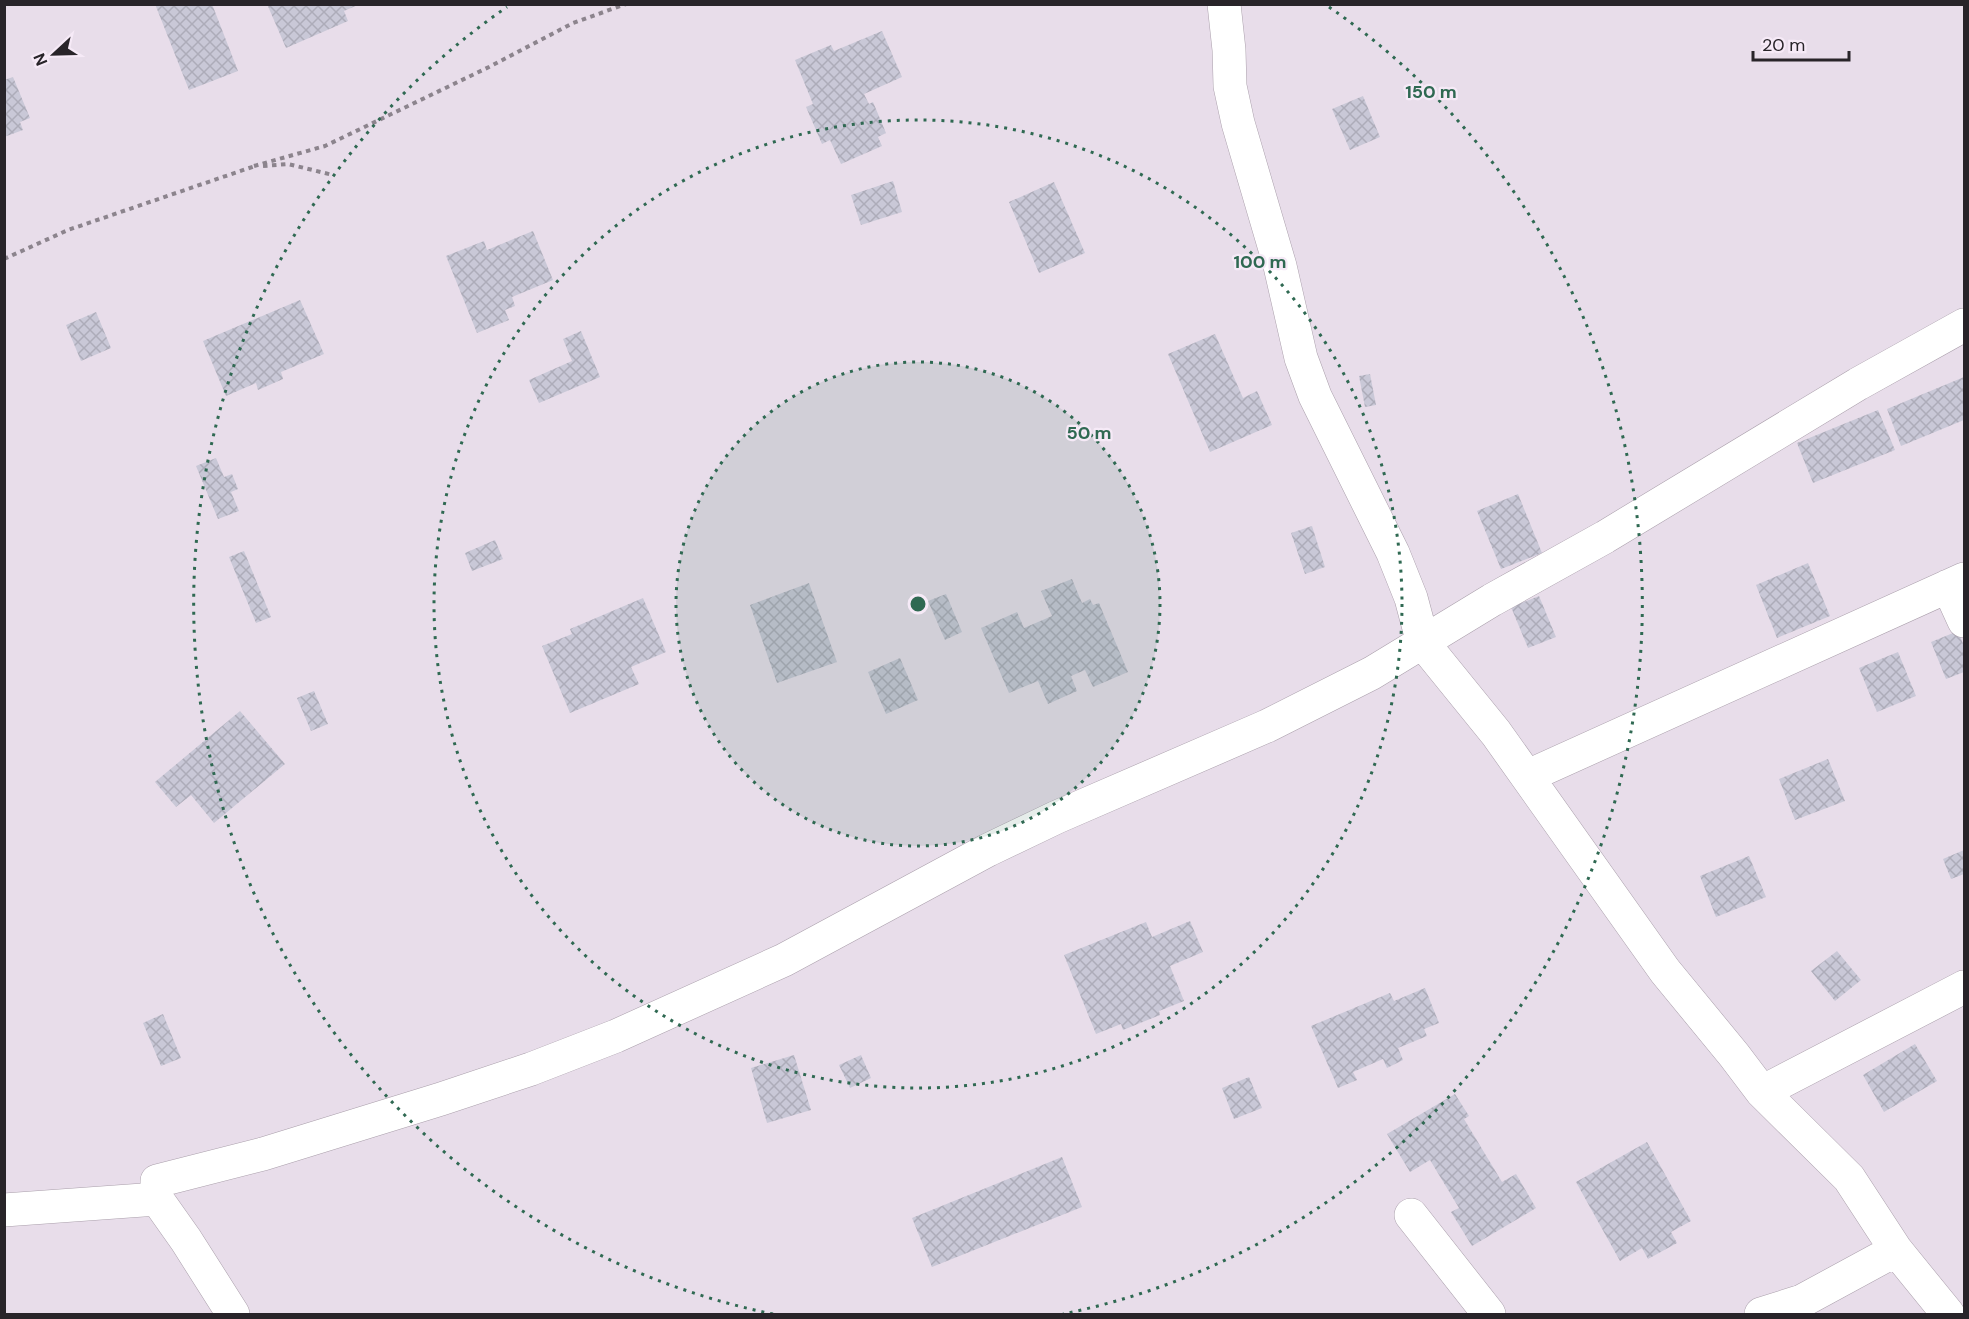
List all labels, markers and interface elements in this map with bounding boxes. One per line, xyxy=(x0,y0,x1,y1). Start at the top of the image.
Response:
north arrow xyxy=(24,24,84,84)
scale bar xyxy=(1753,24,1849,62)
text: 20 m xyxy=(1762,33,1805,57)
text: N xyxy=(29,50,52,69)
text: 150 m xyxy=(1405,80,1457,104)
text: 100 m xyxy=(1233,250,1287,274)
text: 50 m xyxy=(1066,421,1112,445)
centre of rings xyxy=(908,594,928,614)

